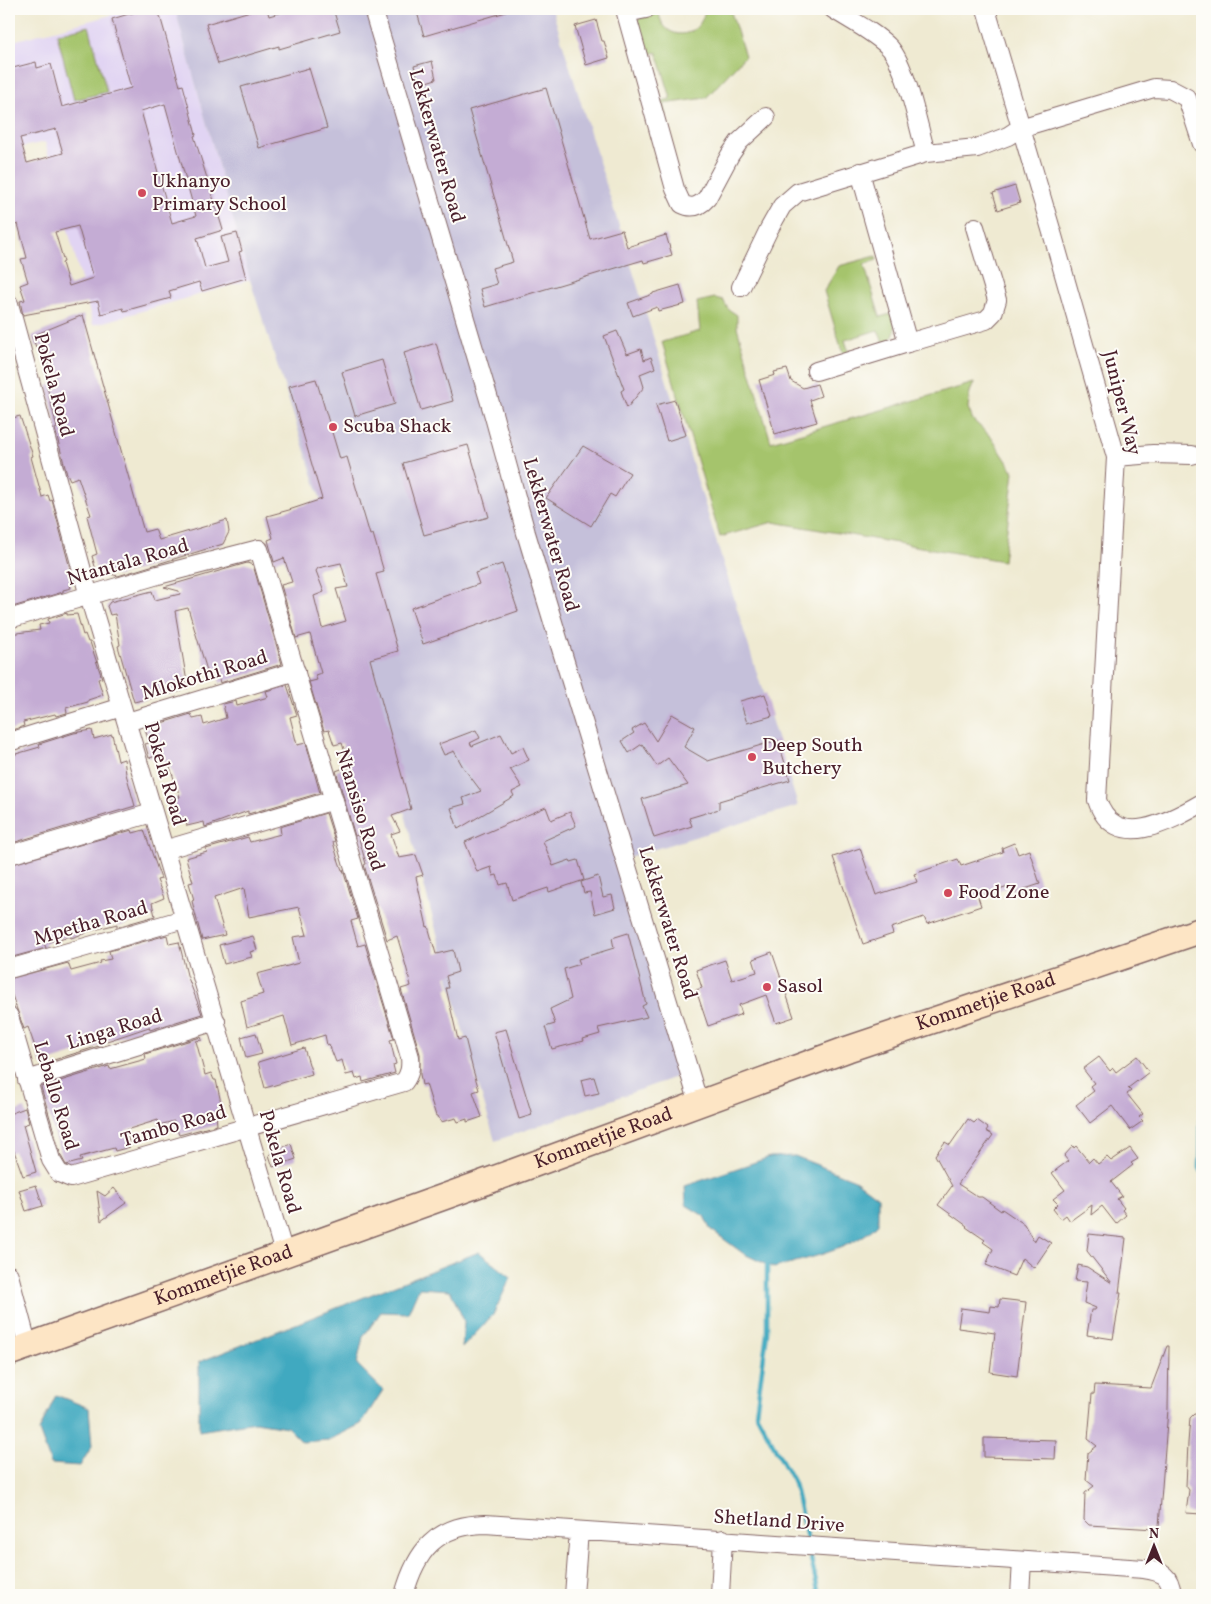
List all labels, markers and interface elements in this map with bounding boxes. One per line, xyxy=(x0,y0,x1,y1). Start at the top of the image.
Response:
street label: Lekkerwater Road xyxy=(401,66,471,226)
place label: Ukhanyo Primary School xyxy=(152,168,287,219)
marker: Ukhanyo Primary School xyxy=(136,187,148,199)
street label: Pokela Road xyxy=(26,330,80,440)
street label: Juniper Way xyxy=(1094,348,1148,459)
place label: Scuba Shack xyxy=(343,413,452,441)
marker: Scuba Shack xyxy=(327,421,339,433)
street label: Lekkerwater Road xyxy=(515,455,585,615)
street label: Ntantala Road xyxy=(64,532,192,594)
street label: Mlokothi Road xyxy=(139,644,271,708)
street label: Pokela Road xyxy=(136,719,192,829)
place label: Deep South Butchery xyxy=(762,732,863,783)
street label: Ntansiso Road xyxy=(327,745,391,875)
marker: Deep South Butchery xyxy=(746,751,758,763)
street label: Lekkerwater Road xyxy=(630,843,704,1003)
place label: Food Zone xyxy=(958,879,1049,907)
marker: Food Zone xyxy=(942,887,954,899)
street label: Mpetha Road xyxy=(31,894,151,954)
street label: Kommetjie Road xyxy=(913,966,1060,1039)
place label: Sasol xyxy=(777,973,823,1001)
marker: Sasol xyxy=(761,981,773,993)
street label: Linga Road xyxy=(64,1002,166,1058)
street label: Leballo Road xyxy=(25,1038,85,1154)
street label: Tambo Road xyxy=(118,1099,230,1155)
street label: Kommetjie Road xyxy=(530,1100,677,1177)
street label: Pokela Road xyxy=(251,1107,307,1217)
street label: Kommetjie Road xyxy=(150,1238,297,1314)
street label: Shetland Drive xyxy=(712,1503,846,1541)
north arrow xyxy=(1128,1522,1178,1572)
text: N xyxy=(1149,1525,1159,1544)

